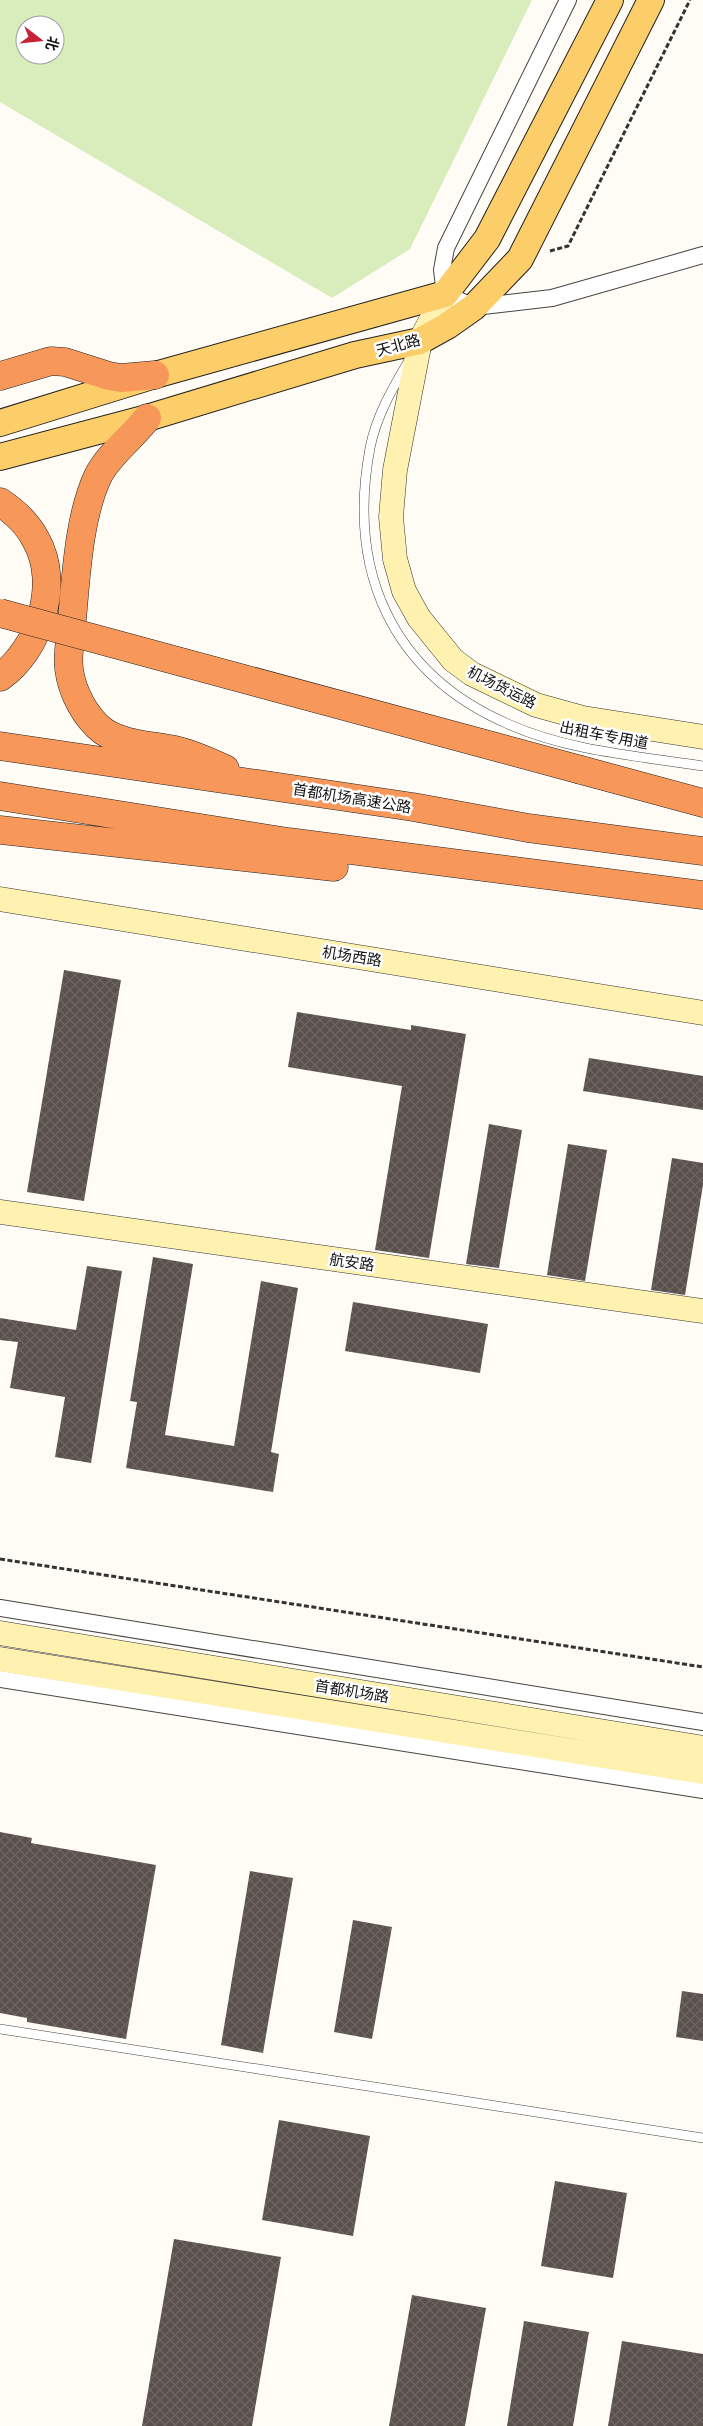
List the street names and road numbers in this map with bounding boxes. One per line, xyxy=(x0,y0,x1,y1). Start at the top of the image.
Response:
street label: 天北路 xyxy=(374,330,422,360)
street label: 机场货运路 xyxy=(464,662,540,712)
street label: 出租车专用道 xyxy=(558,717,650,753)
street label: 首都机场高速公路 xyxy=(291,779,413,817)
street label: 机场西路 xyxy=(321,942,383,970)
street label: 航安路 xyxy=(328,1249,376,1275)
street label: 首都机场路 xyxy=(313,1676,391,1706)

